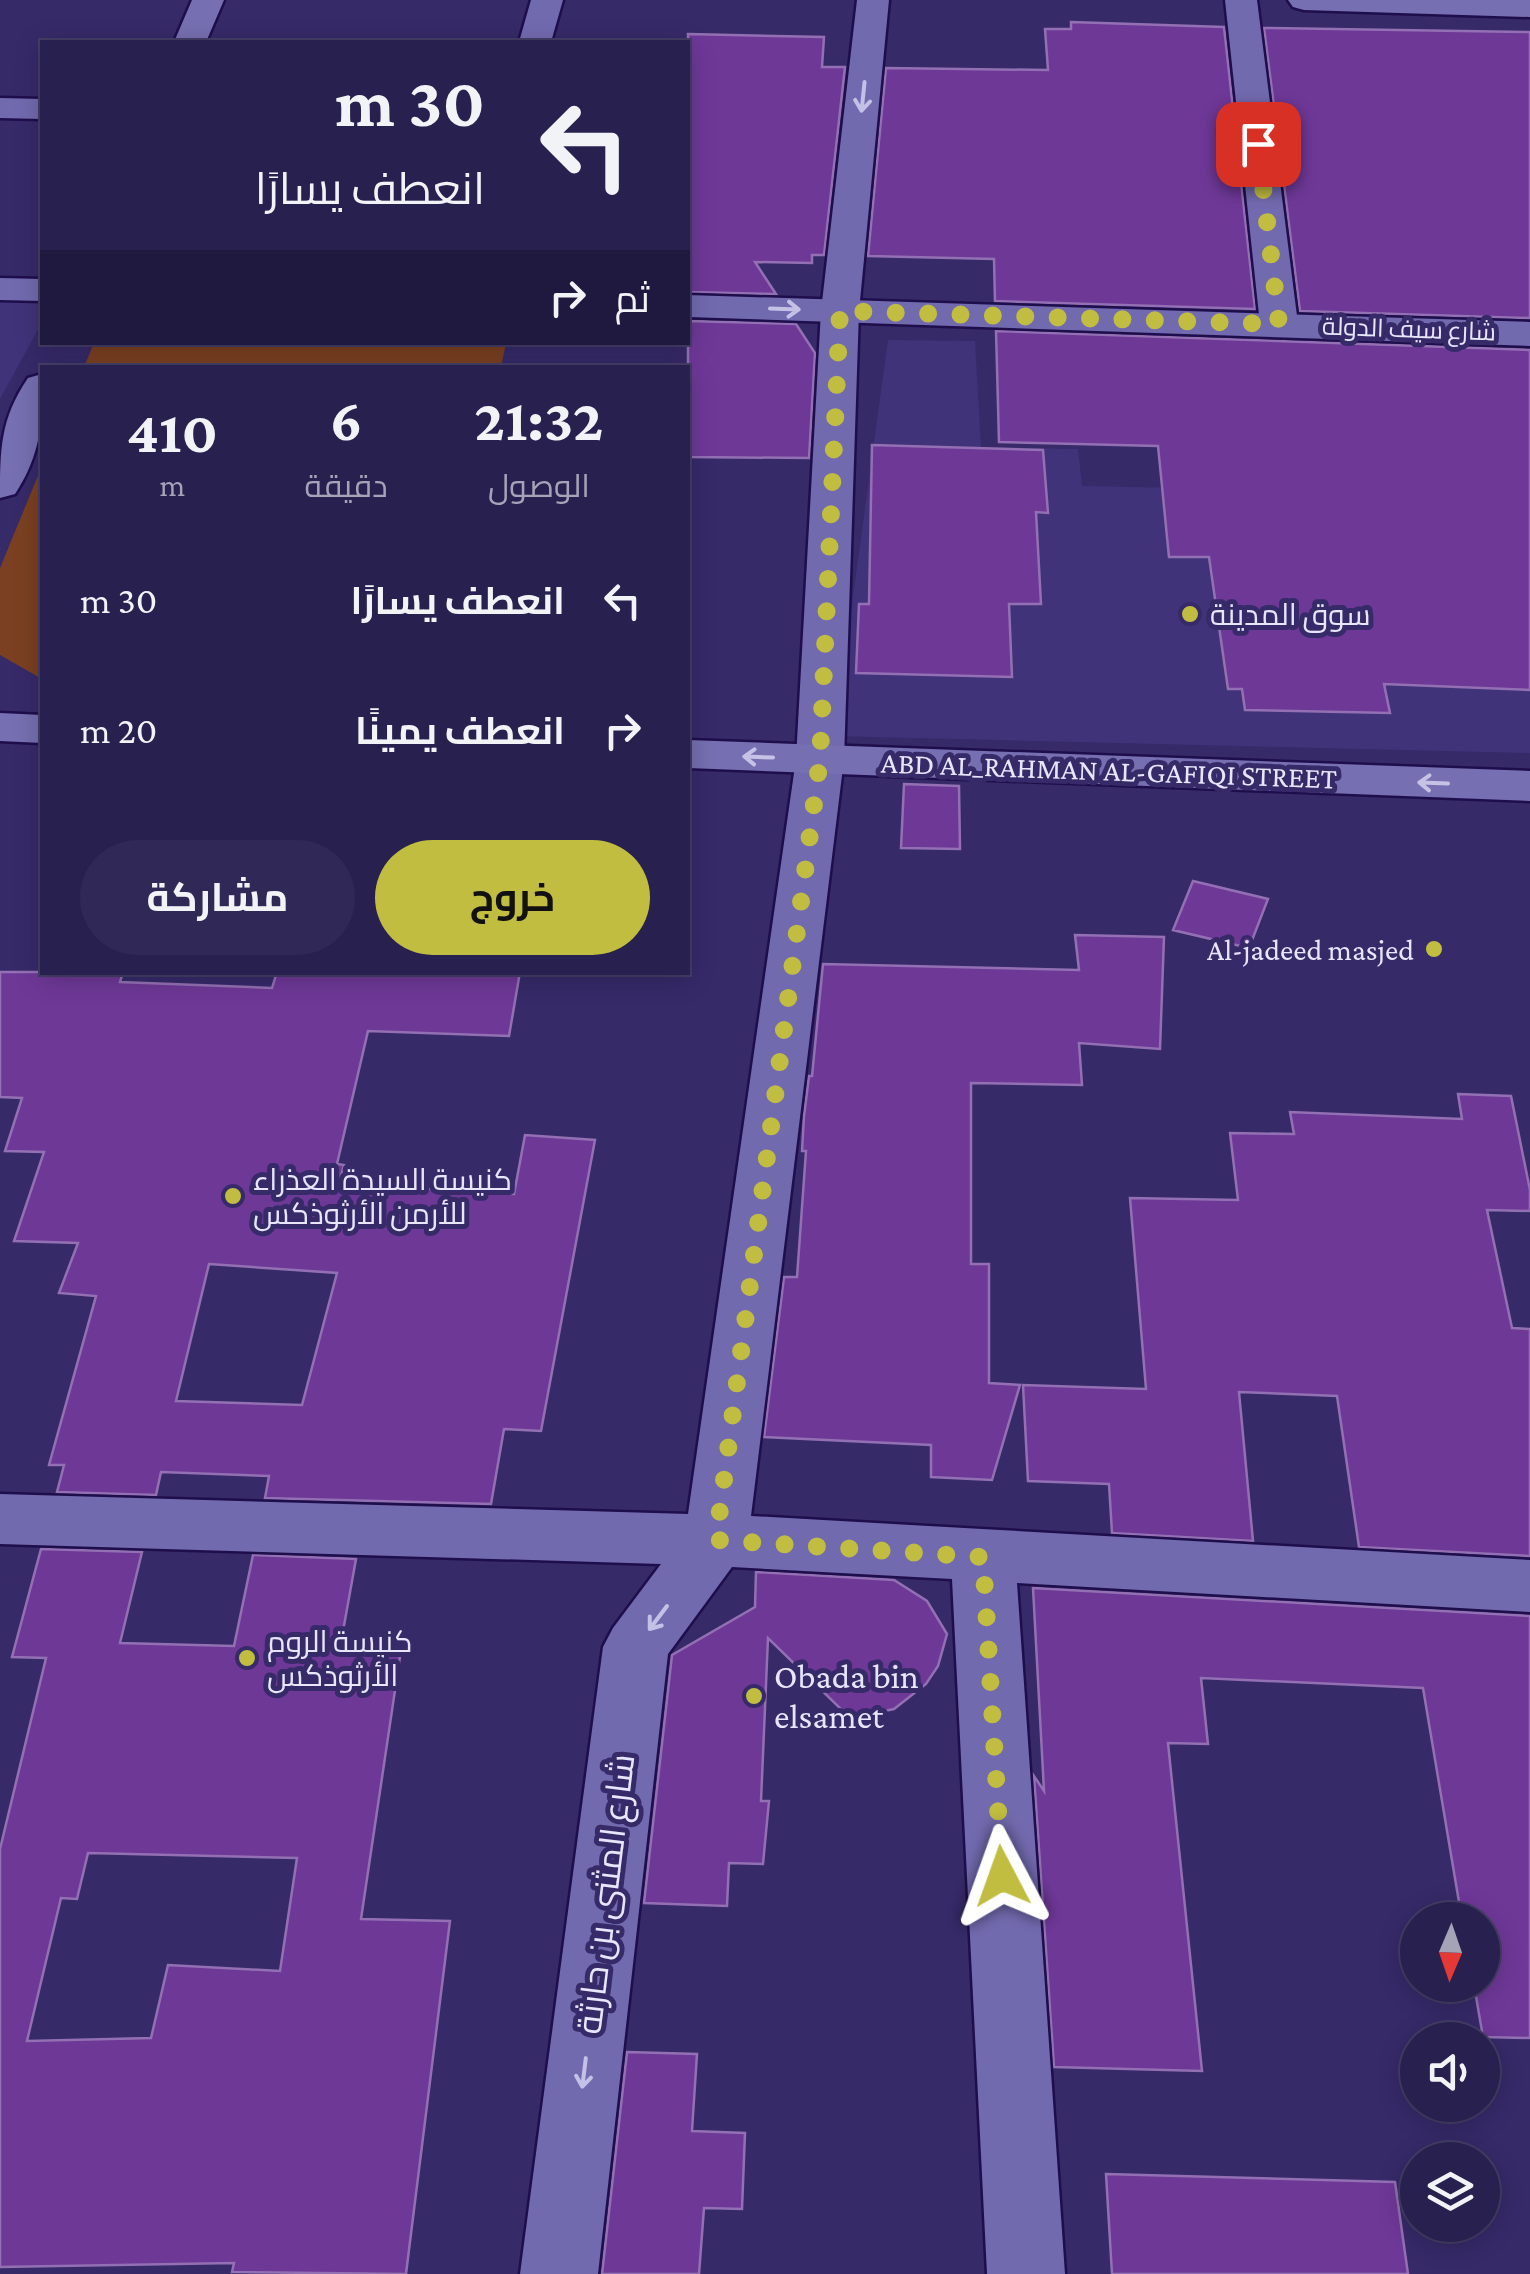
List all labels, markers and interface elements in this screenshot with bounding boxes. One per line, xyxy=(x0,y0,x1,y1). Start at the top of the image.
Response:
text: 30 m xyxy=(336,63,485,141)
icon: left xyxy=(520,80,650,210)
one-way arrow xyxy=(853,80,872,113)
pin xyxy=(1216,102,1301,187)
icon: arrive xyxy=(1231,117,1286,172)
text: انعطف يسارًا xyxy=(255,164,485,214)
icon: right xyxy=(540,270,595,325)
text: ثم xyxy=(615,278,650,320)
one-way arrow xyxy=(768,300,800,319)
street label: شارع سيف الدولة xyxy=(1321,312,1496,349)
text: 6 xyxy=(330,386,363,453)
text: 21:32 xyxy=(474,386,603,453)
text: 410 xyxy=(127,398,218,465)
text: m xyxy=(159,467,185,503)
text: دقيقة xyxy=(305,468,388,504)
text: الوصول xyxy=(488,468,590,504)
icon: left xyxy=(595,573,650,628)
text: 30 m xyxy=(80,579,157,621)
text: انعطف يسارًا xyxy=(350,580,565,622)
place label: سوق المدينة xyxy=(1210,598,1370,633)
marker: سوق المدينة xyxy=(1179,603,1201,625)
icon: right xyxy=(595,703,650,758)
text: 20 m xyxy=(80,709,157,751)
text: انعطف يمينًا xyxy=(355,710,565,752)
street label: ABD AL_RAHMAN AL-GAFIQI STREET xyxy=(880,746,1338,794)
one-way arrow xyxy=(743,747,775,766)
one-way arrow xyxy=(1417,773,1449,792)
button: مشاركة xyxy=(80,840,355,955)
button: خروج xyxy=(375,840,650,955)
place label: Al-jadeed masjed xyxy=(1207,933,1414,967)
marker: Al-jadeed masjed xyxy=(1423,938,1445,960)
place label: كنيسة السيدة العذراء للأرمن الأرثوذكس xyxy=(253,1163,512,1232)
marker: كنيسة السيدة العذراء للأرمن الأرثوذكس xyxy=(222,1185,244,1207)
one-way arrow xyxy=(647,1604,668,1632)
place label: كنيسة الروم الأرثوذكس xyxy=(267,1625,413,1694)
marker: كنيسة الروم الأرثوذكس xyxy=(236,1647,258,1669)
place label: Obada bin elsamet xyxy=(774,1657,919,1736)
marker: Obada bin elsamet xyxy=(743,1685,765,1707)
street label: شارع المثنى بن حارثة xyxy=(569,1752,645,2037)
position arrow xyxy=(950,1824,1054,1928)
north arrow xyxy=(1400,1902,1500,2002)
map controls xyxy=(1400,1902,1500,2242)
button: sound xyxy=(1400,2022,1500,2122)
one-way arrow xyxy=(574,2057,593,2089)
button: layers xyxy=(1400,2142,1500,2242)

